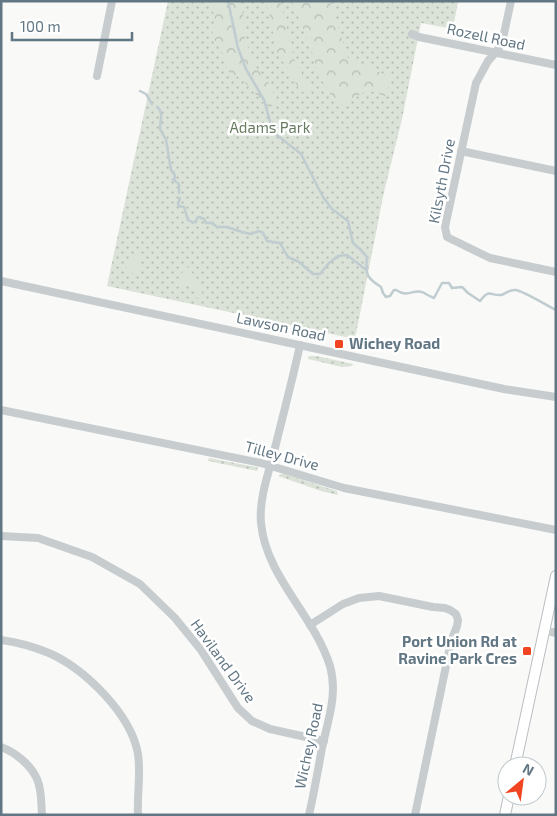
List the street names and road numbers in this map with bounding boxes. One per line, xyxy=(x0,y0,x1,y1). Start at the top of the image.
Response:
street label: Rozell Road xyxy=(445,19,527,53)
street label: Kilsyth Drive xyxy=(424,137,458,225)
street label: Lawson Road xyxy=(235,308,328,344)
street label: Tilley Drive xyxy=(243,437,321,474)
street label: Haviland Drive xyxy=(187,615,260,706)
street label: Wichey Road xyxy=(290,701,326,790)

